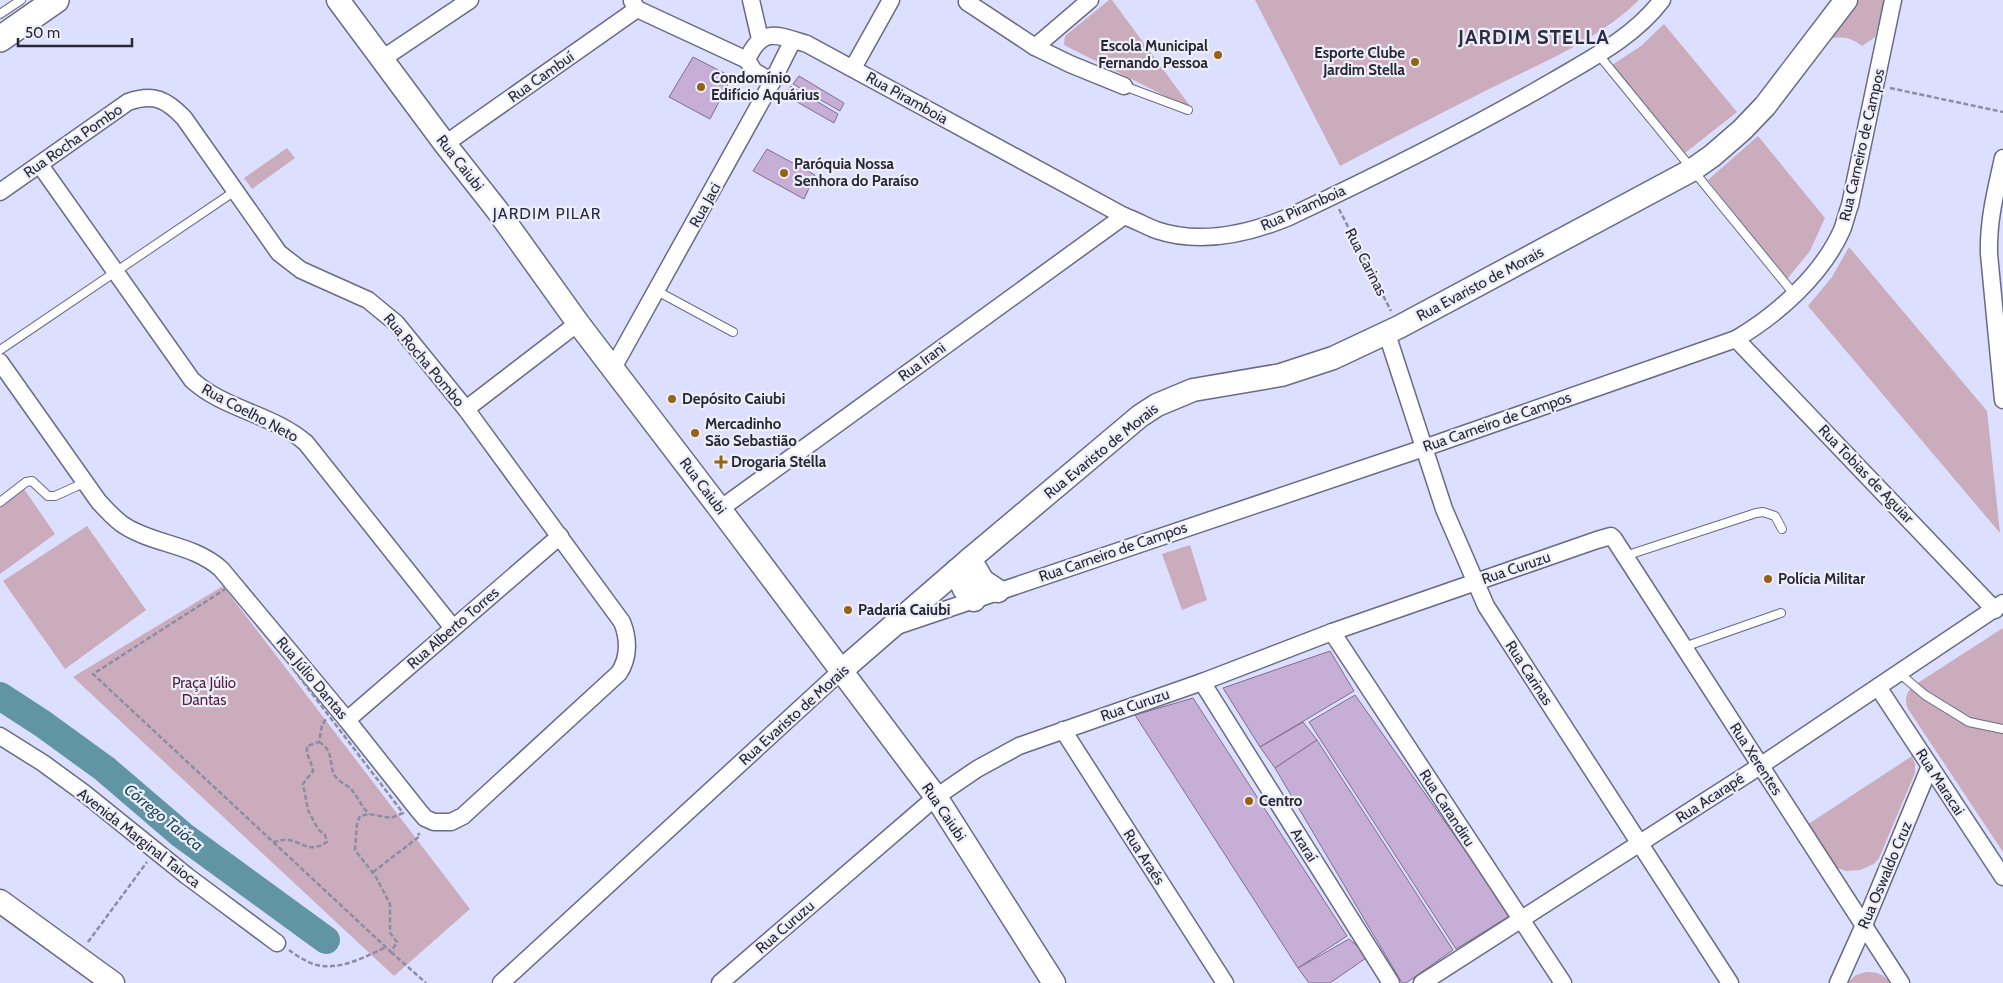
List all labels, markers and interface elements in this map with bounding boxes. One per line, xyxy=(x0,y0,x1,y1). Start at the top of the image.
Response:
scale bar xyxy=(18,15,131,47)
text: 50 m xyxy=(25,24,60,42)
district label: JARDIM STELLA xyxy=(1457,25,1610,49)
place label: Escola Municipal Fernando Pessoa xyxy=(1098,37,1209,72)
place label: Esporte Clube Jardim Stella xyxy=(1314,44,1406,79)
street label: Rua Cambuí xyxy=(505,48,577,106)
marker: Escola Municipal Fernando Pessoa xyxy=(1212,49,1224,61)
marker: Esporte Clube Jardim Stella xyxy=(1409,56,1421,68)
street label: Rua Carneiro de Campos xyxy=(1836,67,1888,223)
street label: Rua Piramboia xyxy=(863,68,952,128)
place label: Condomínio Edifício Aquárius xyxy=(711,69,819,104)
marker: Condomínio Edifício Aquárius xyxy=(695,81,707,93)
street label: Rua Rocha Pombo xyxy=(20,100,126,182)
street label: Rua Caiubi xyxy=(432,131,488,195)
place label: Paróquia Nossa Senhora do Paraíso xyxy=(794,155,919,190)
marker: Paróquia Nossa Senhora do Paraíso xyxy=(778,167,790,179)
street label: Rua Jaci xyxy=(685,180,725,230)
street label: Rua Piramboia xyxy=(1258,181,1349,235)
district label: JARDIM PILAR xyxy=(492,204,601,223)
street label: Rua Carinas xyxy=(1341,225,1391,299)
street label: Rua Evaristo de Morais xyxy=(1413,243,1547,325)
street label: Rua Rocha Pombo xyxy=(380,310,468,410)
street label: Rua Irani xyxy=(895,339,949,385)
street label: Rua Coelho Neto xyxy=(199,380,301,446)
street label: Rua Carneiro de Campos xyxy=(1420,388,1574,456)
place label: Depósito Caiubi xyxy=(682,390,785,408)
marker: Depósito Caiubi xyxy=(666,393,678,405)
street label: Rua Evaristo de Morais xyxy=(1040,399,1162,503)
place label: Mercadinho São Sebastião xyxy=(705,415,797,450)
street label: Rua Tobias de Aguiar xyxy=(1815,421,1918,527)
marker: Mercadinho São Sebastião xyxy=(689,427,701,439)
place label: Drogaria Stella xyxy=(731,453,827,471)
street label: Rua Caiubi xyxy=(676,454,730,518)
marker: Drogaria Stella xyxy=(715,456,727,468)
street label: Rua Carneiro de Campos xyxy=(1036,518,1190,586)
street label: Rua Curuzu xyxy=(1479,548,1553,588)
place label: Polícia Militar xyxy=(1778,570,1865,588)
marker: Polícia Militar xyxy=(1762,573,1774,585)
street label: Rua Alberto Torres xyxy=(403,583,503,673)
place label: Padaria Caiubi xyxy=(858,601,950,619)
marker: Padaria Caiubi xyxy=(842,604,854,616)
street label: Rua Júlio Dantas xyxy=(272,633,352,723)
street label: Rua Carinas xyxy=(1501,637,1557,709)
street label: Rua Evaristo de Morais xyxy=(735,661,853,769)
park label: Praça Júlio Dantas xyxy=(172,674,236,709)
street label: Rua Curuzu xyxy=(1098,685,1172,725)
street label: Rua Xerentes xyxy=(1726,719,1786,799)
street label: Rua Maracai xyxy=(1912,745,1968,819)
street label: Rua Carandiru xyxy=(1415,766,1479,850)
street label: Rua Acarapé xyxy=(1672,769,1748,827)
street label: Rua Caiubi xyxy=(918,779,970,845)
water label: Córrego Taióca xyxy=(121,780,207,855)
street label: Avenida Marginal Taioca xyxy=(74,784,205,892)
place label: Centro xyxy=(1259,792,1303,810)
marker: Centro xyxy=(1243,795,1255,807)
street label: Rua Oswaldo Cruz xyxy=(1854,818,1916,932)
street label: Araraí xyxy=(1287,825,1321,865)
street label: Rua Araés xyxy=(1119,826,1169,888)
street label: Rua Curuzu xyxy=(752,897,818,957)

